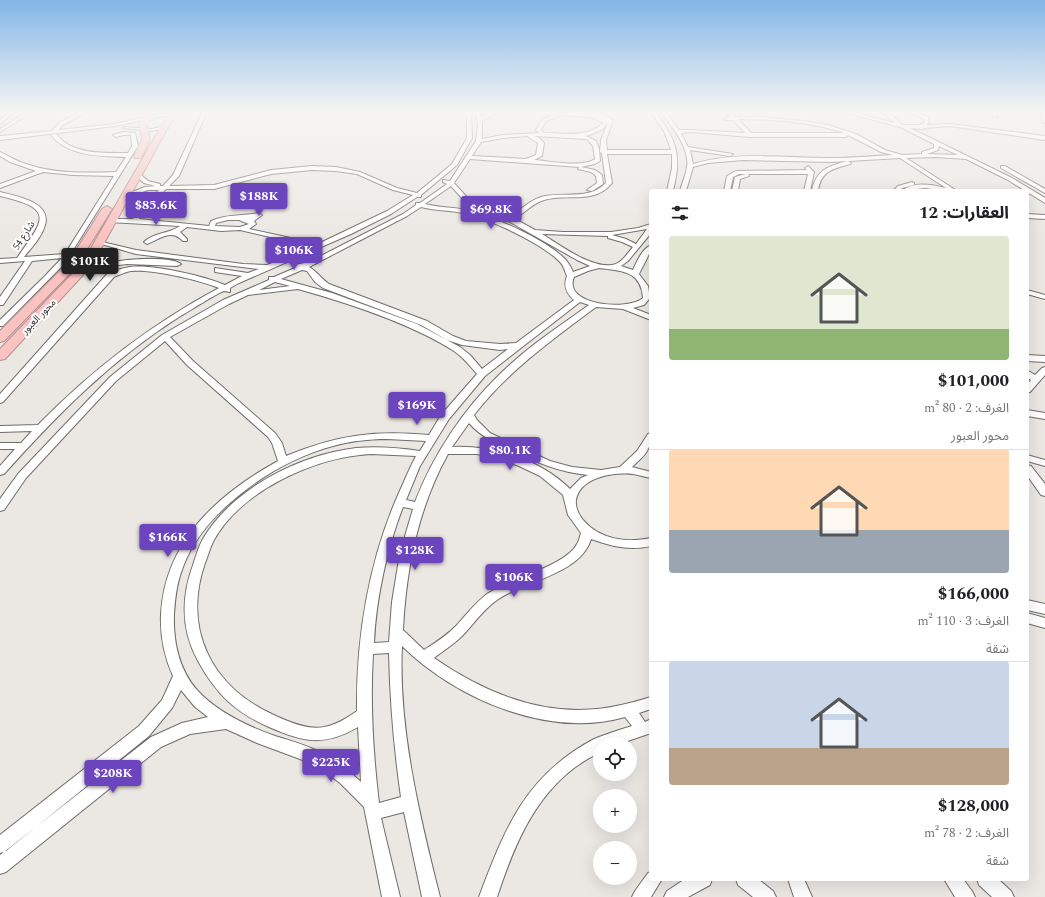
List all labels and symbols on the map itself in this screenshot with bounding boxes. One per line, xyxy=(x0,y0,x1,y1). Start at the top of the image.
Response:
pin: $188K xyxy=(231,183,287,217)
pin: $85.6K xyxy=(123,192,189,226)
pin: $69.8K xyxy=(458,196,524,230)
street label: شارع 54 xyxy=(8,218,39,253)
pin: $106K xyxy=(266,237,322,271)
pin: $101K xyxy=(62,248,118,282)
street label: محور العبور xyxy=(17,295,60,339)
pin: $169K xyxy=(389,392,445,426)
pin: $80.1K xyxy=(477,437,543,471)
pin: $166K xyxy=(140,524,196,558)
pin: $128K xyxy=(387,537,443,571)
pin: $106K xyxy=(486,564,542,598)
pin: $225K xyxy=(303,749,359,783)
pin: $208K xyxy=(85,760,141,794)

